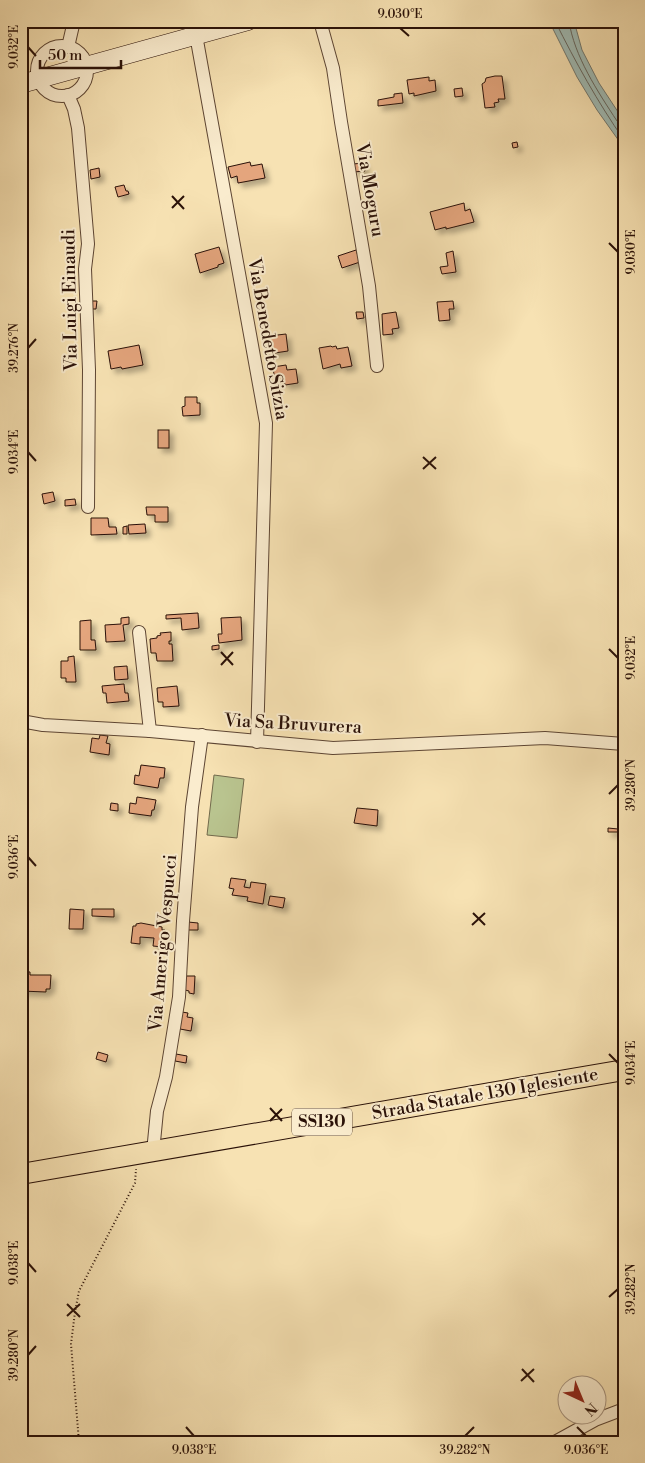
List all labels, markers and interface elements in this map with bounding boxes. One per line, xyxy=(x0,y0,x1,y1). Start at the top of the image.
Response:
text: 9.030°E xyxy=(377,7,423,22)
text: 9.032°E xyxy=(7,25,22,69)
scale bar xyxy=(40,38,121,70)
text: 50 m xyxy=(48,46,82,65)
street label: Via Moguru xyxy=(350,140,390,239)
street label: Via Luigi Einaudi xyxy=(57,229,83,372)
text: 9.030°E xyxy=(624,229,639,275)
street label: Via Benedetto Sitzia xyxy=(242,255,294,423)
text: 39.276°N xyxy=(7,323,22,373)
text: 9.034°E xyxy=(7,430,22,474)
text: 9.032°E xyxy=(624,636,639,680)
street label: Via Sa Bruvurera xyxy=(223,709,363,739)
text: 39.280°N xyxy=(624,759,639,811)
text: 9.036°E xyxy=(7,835,22,879)
street label: Via Amerigo Vespucci xyxy=(144,853,182,1034)
text: 9.034°E xyxy=(624,1041,639,1085)
street label: Strada Statale 130 Iglesiente xyxy=(370,1063,600,1125)
road number: SS130 xyxy=(292,1108,352,1136)
text: 9.038°E xyxy=(7,1241,22,1285)
text: 39.282°N xyxy=(624,1263,639,1314)
text: 39.280°N xyxy=(7,1329,22,1381)
north arrow xyxy=(558,1376,608,1426)
text: N xyxy=(580,1398,601,1419)
text: 9.038°E xyxy=(172,1443,216,1458)
text: 39.282°N xyxy=(440,1443,491,1458)
text: 9.036°E xyxy=(564,1443,608,1458)

